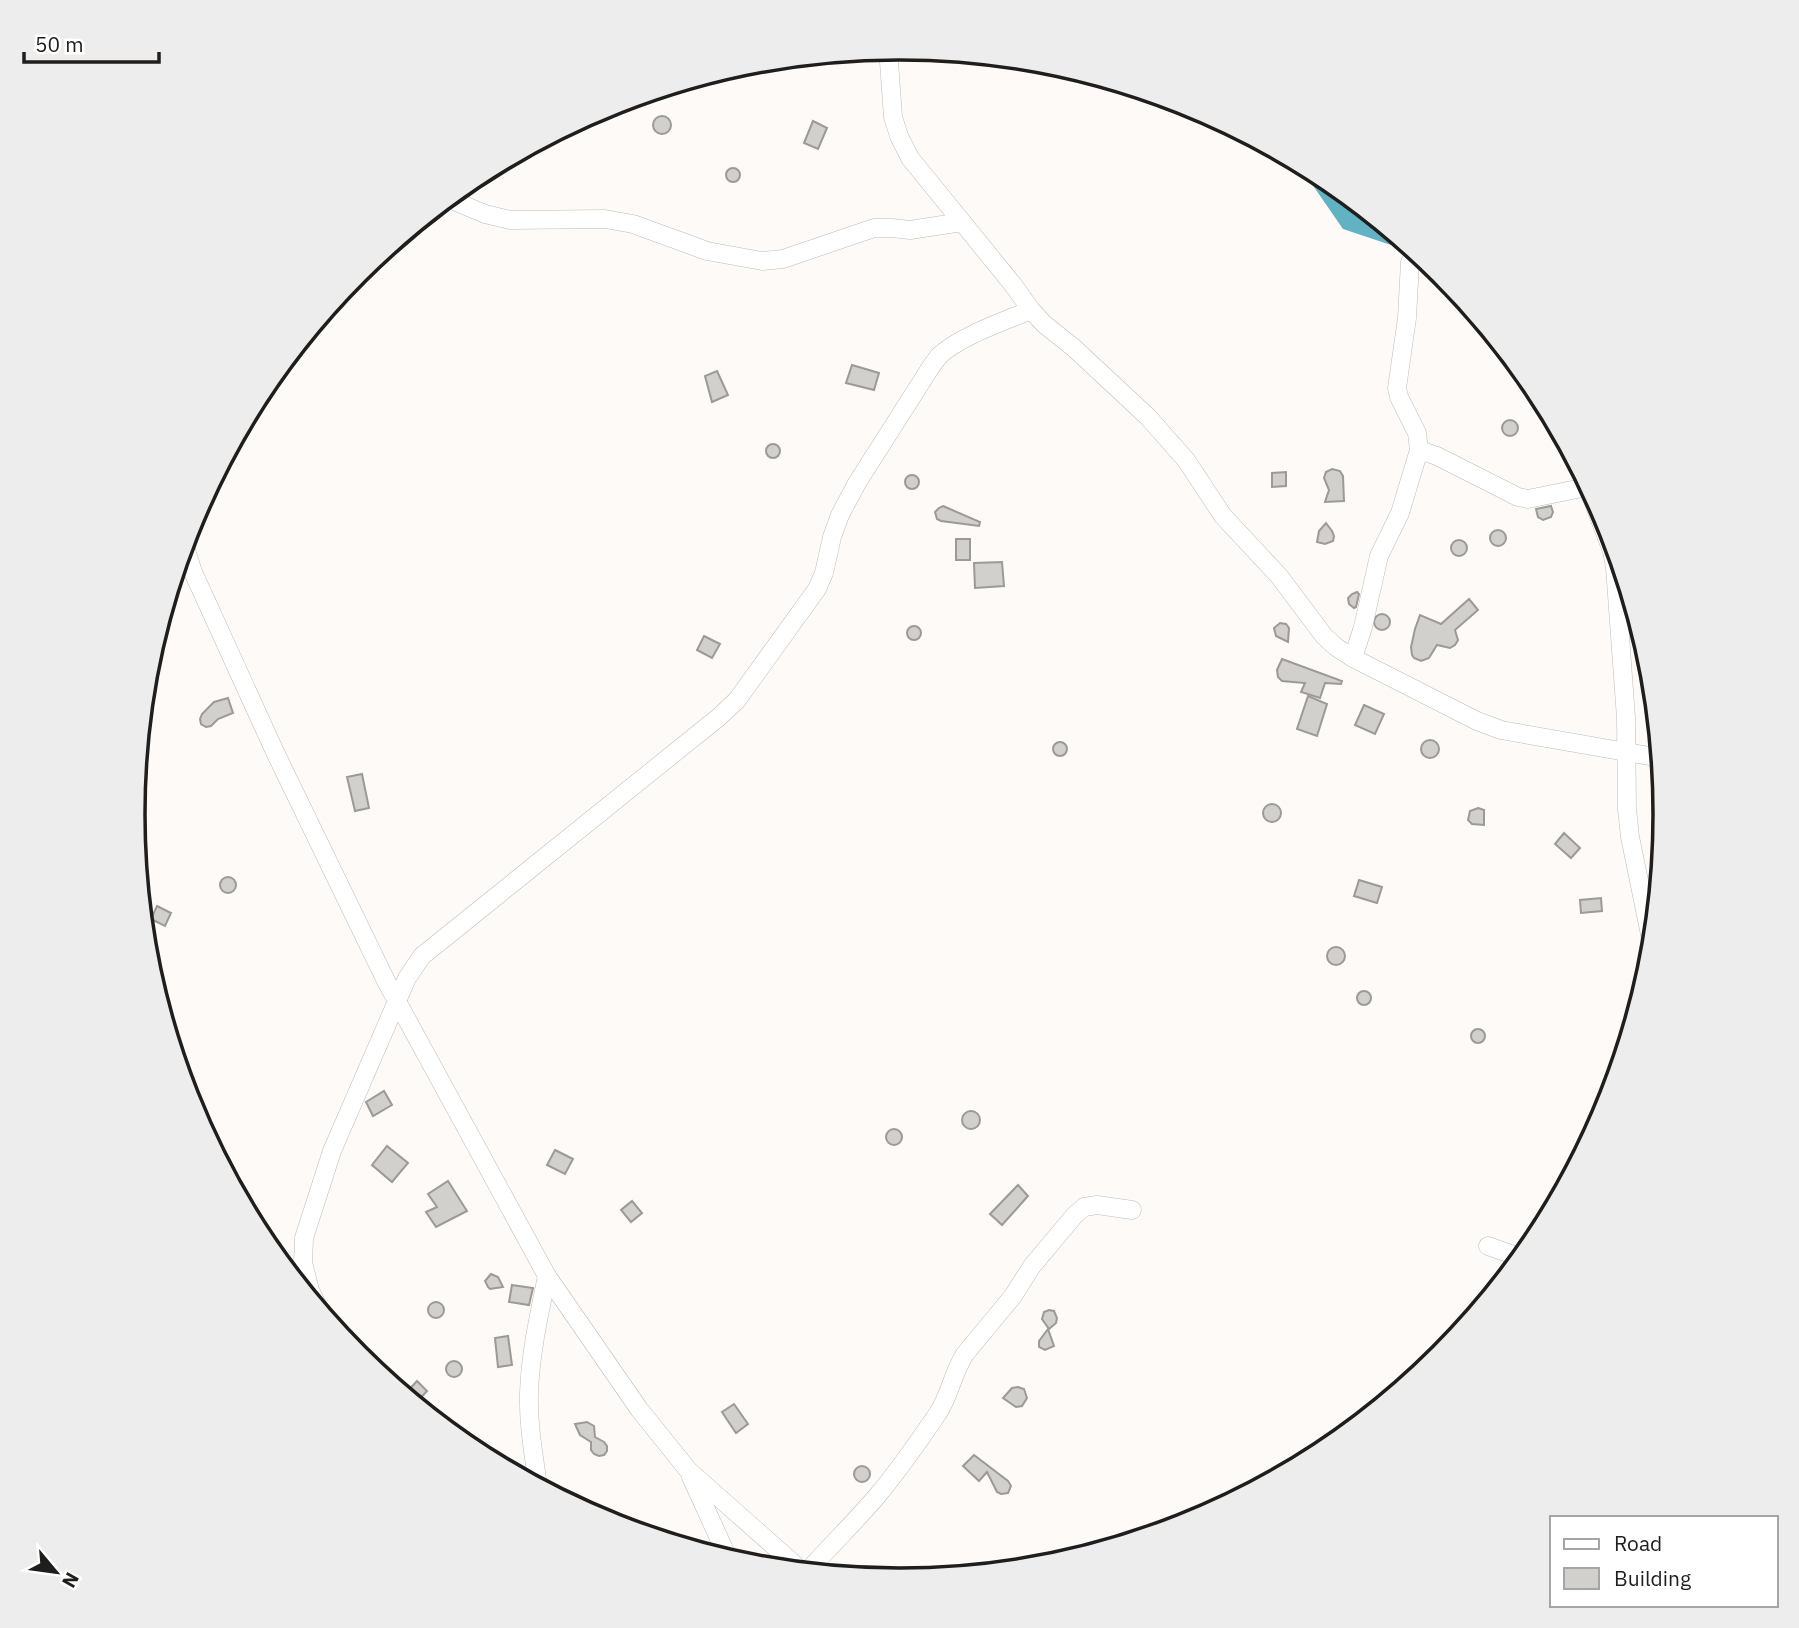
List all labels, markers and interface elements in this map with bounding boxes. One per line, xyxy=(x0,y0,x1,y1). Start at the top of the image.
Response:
scale bar xyxy=(24,21,159,65)
text: 50 m xyxy=(35,30,84,58)
legend xyxy=(1550,1516,1778,1607)
text: Road xyxy=(1614,1529,1662,1557)
north arrow xyxy=(21,1537,91,1607)
text: Building xyxy=(1614,1564,1691,1592)
text: N xyxy=(57,1568,85,1592)

